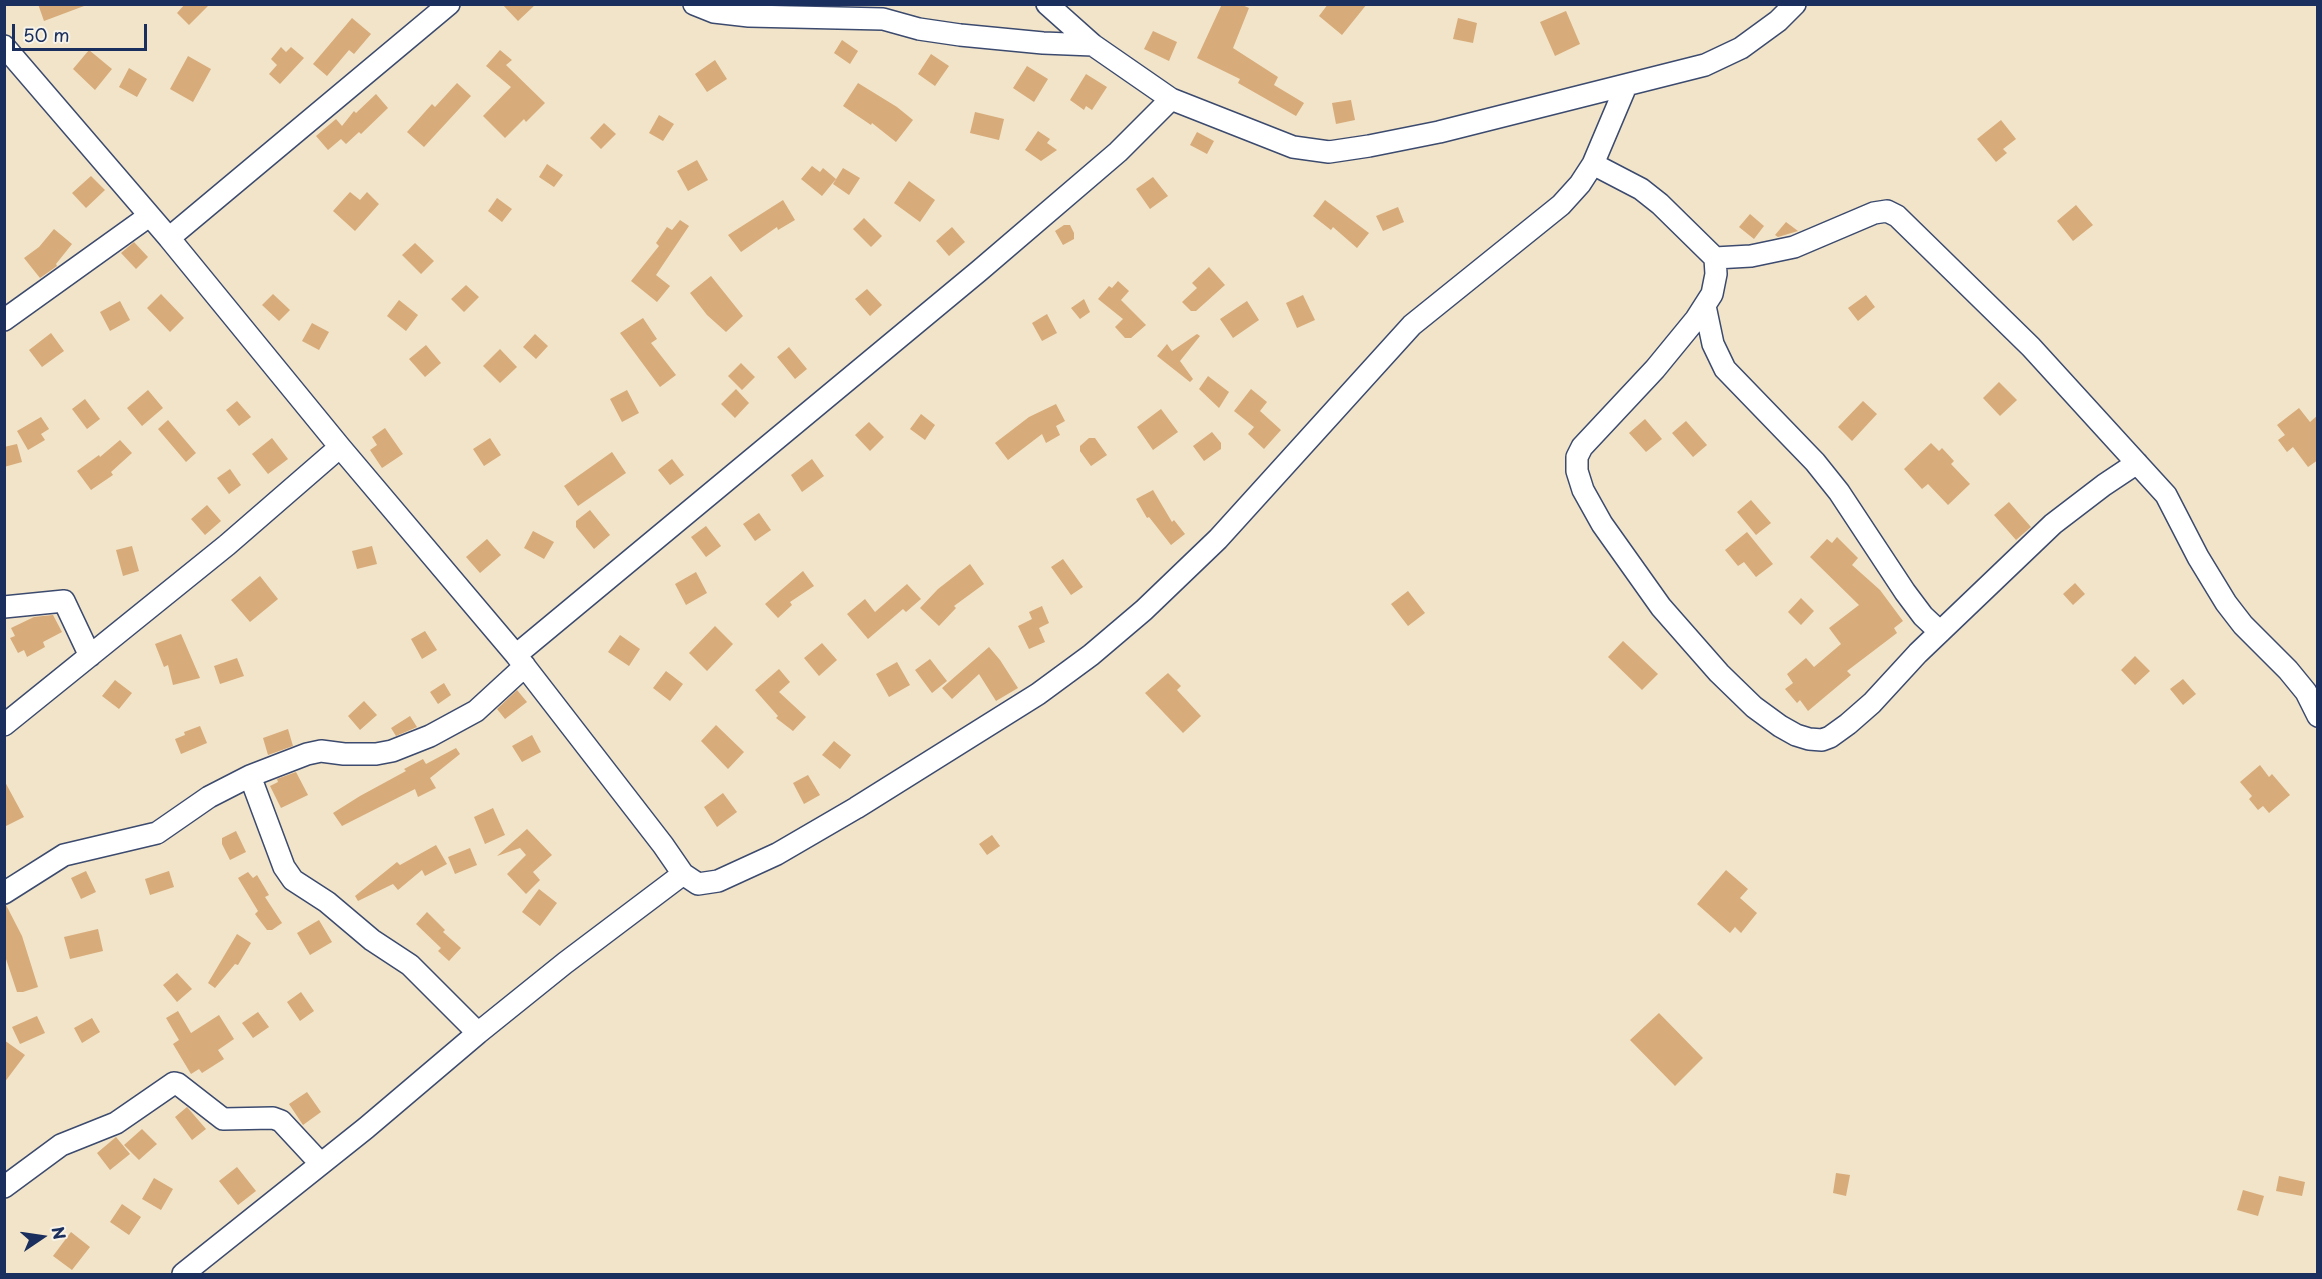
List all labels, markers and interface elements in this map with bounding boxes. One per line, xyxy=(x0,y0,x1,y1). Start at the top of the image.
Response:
scale bar xyxy=(15,12,150,50)
text: 50 m xyxy=(23,21,70,48)
north arrow xyxy=(12,1207,72,1267)
text: N xyxy=(46,1224,73,1242)

